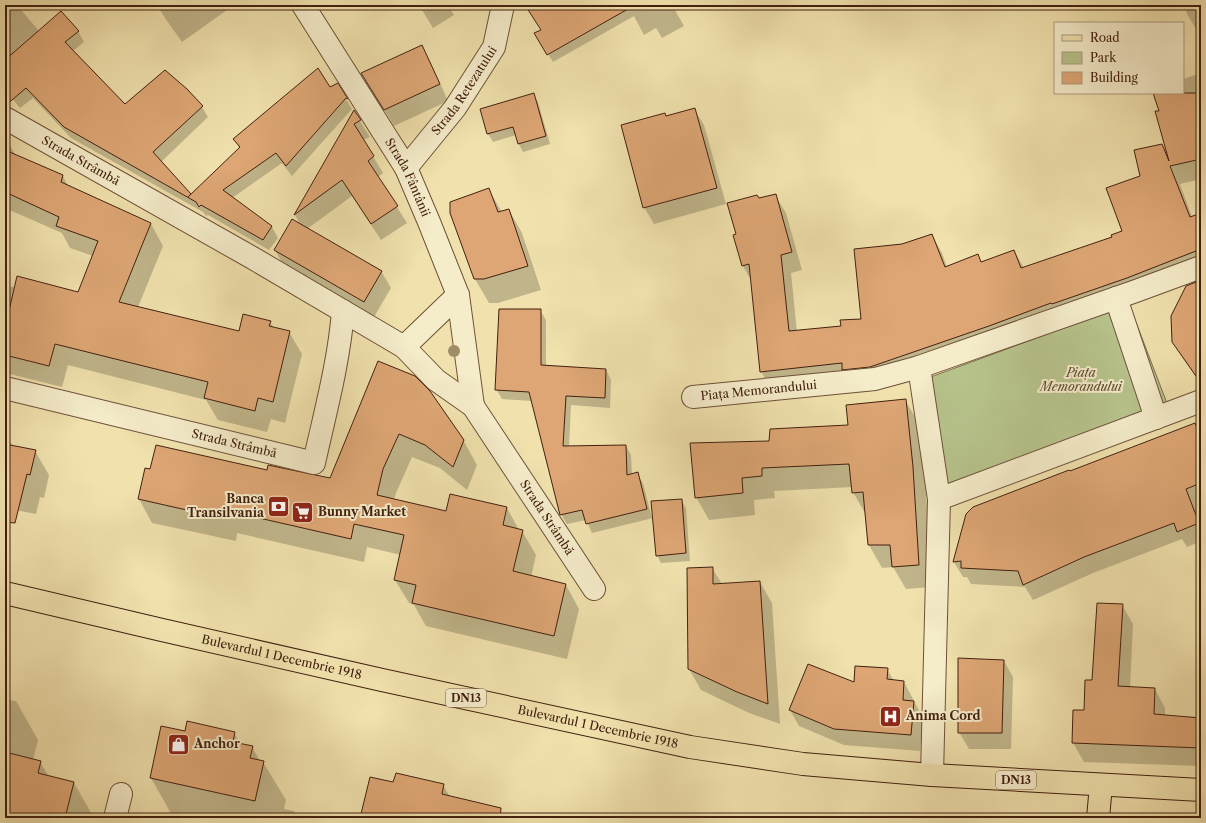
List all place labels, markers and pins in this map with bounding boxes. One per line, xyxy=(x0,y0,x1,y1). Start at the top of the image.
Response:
place label: Banca Transilvania xyxy=(187,491,265,520)
bank icon: Banca Transilvania xyxy=(266,493,292,519)
supermarket icon: Bunny Market xyxy=(290,499,316,525)
place label: Bunny Market xyxy=(318,504,406,519)
hospital icon: Anima Cord xyxy=(878,703,904,729)
place label: Anima Cord xyxy=(905,708,981,723)
shop icon: Anchor xyxy=(165,731,191,757)
place label: Anchor xyxy=(193,736,240,751)

